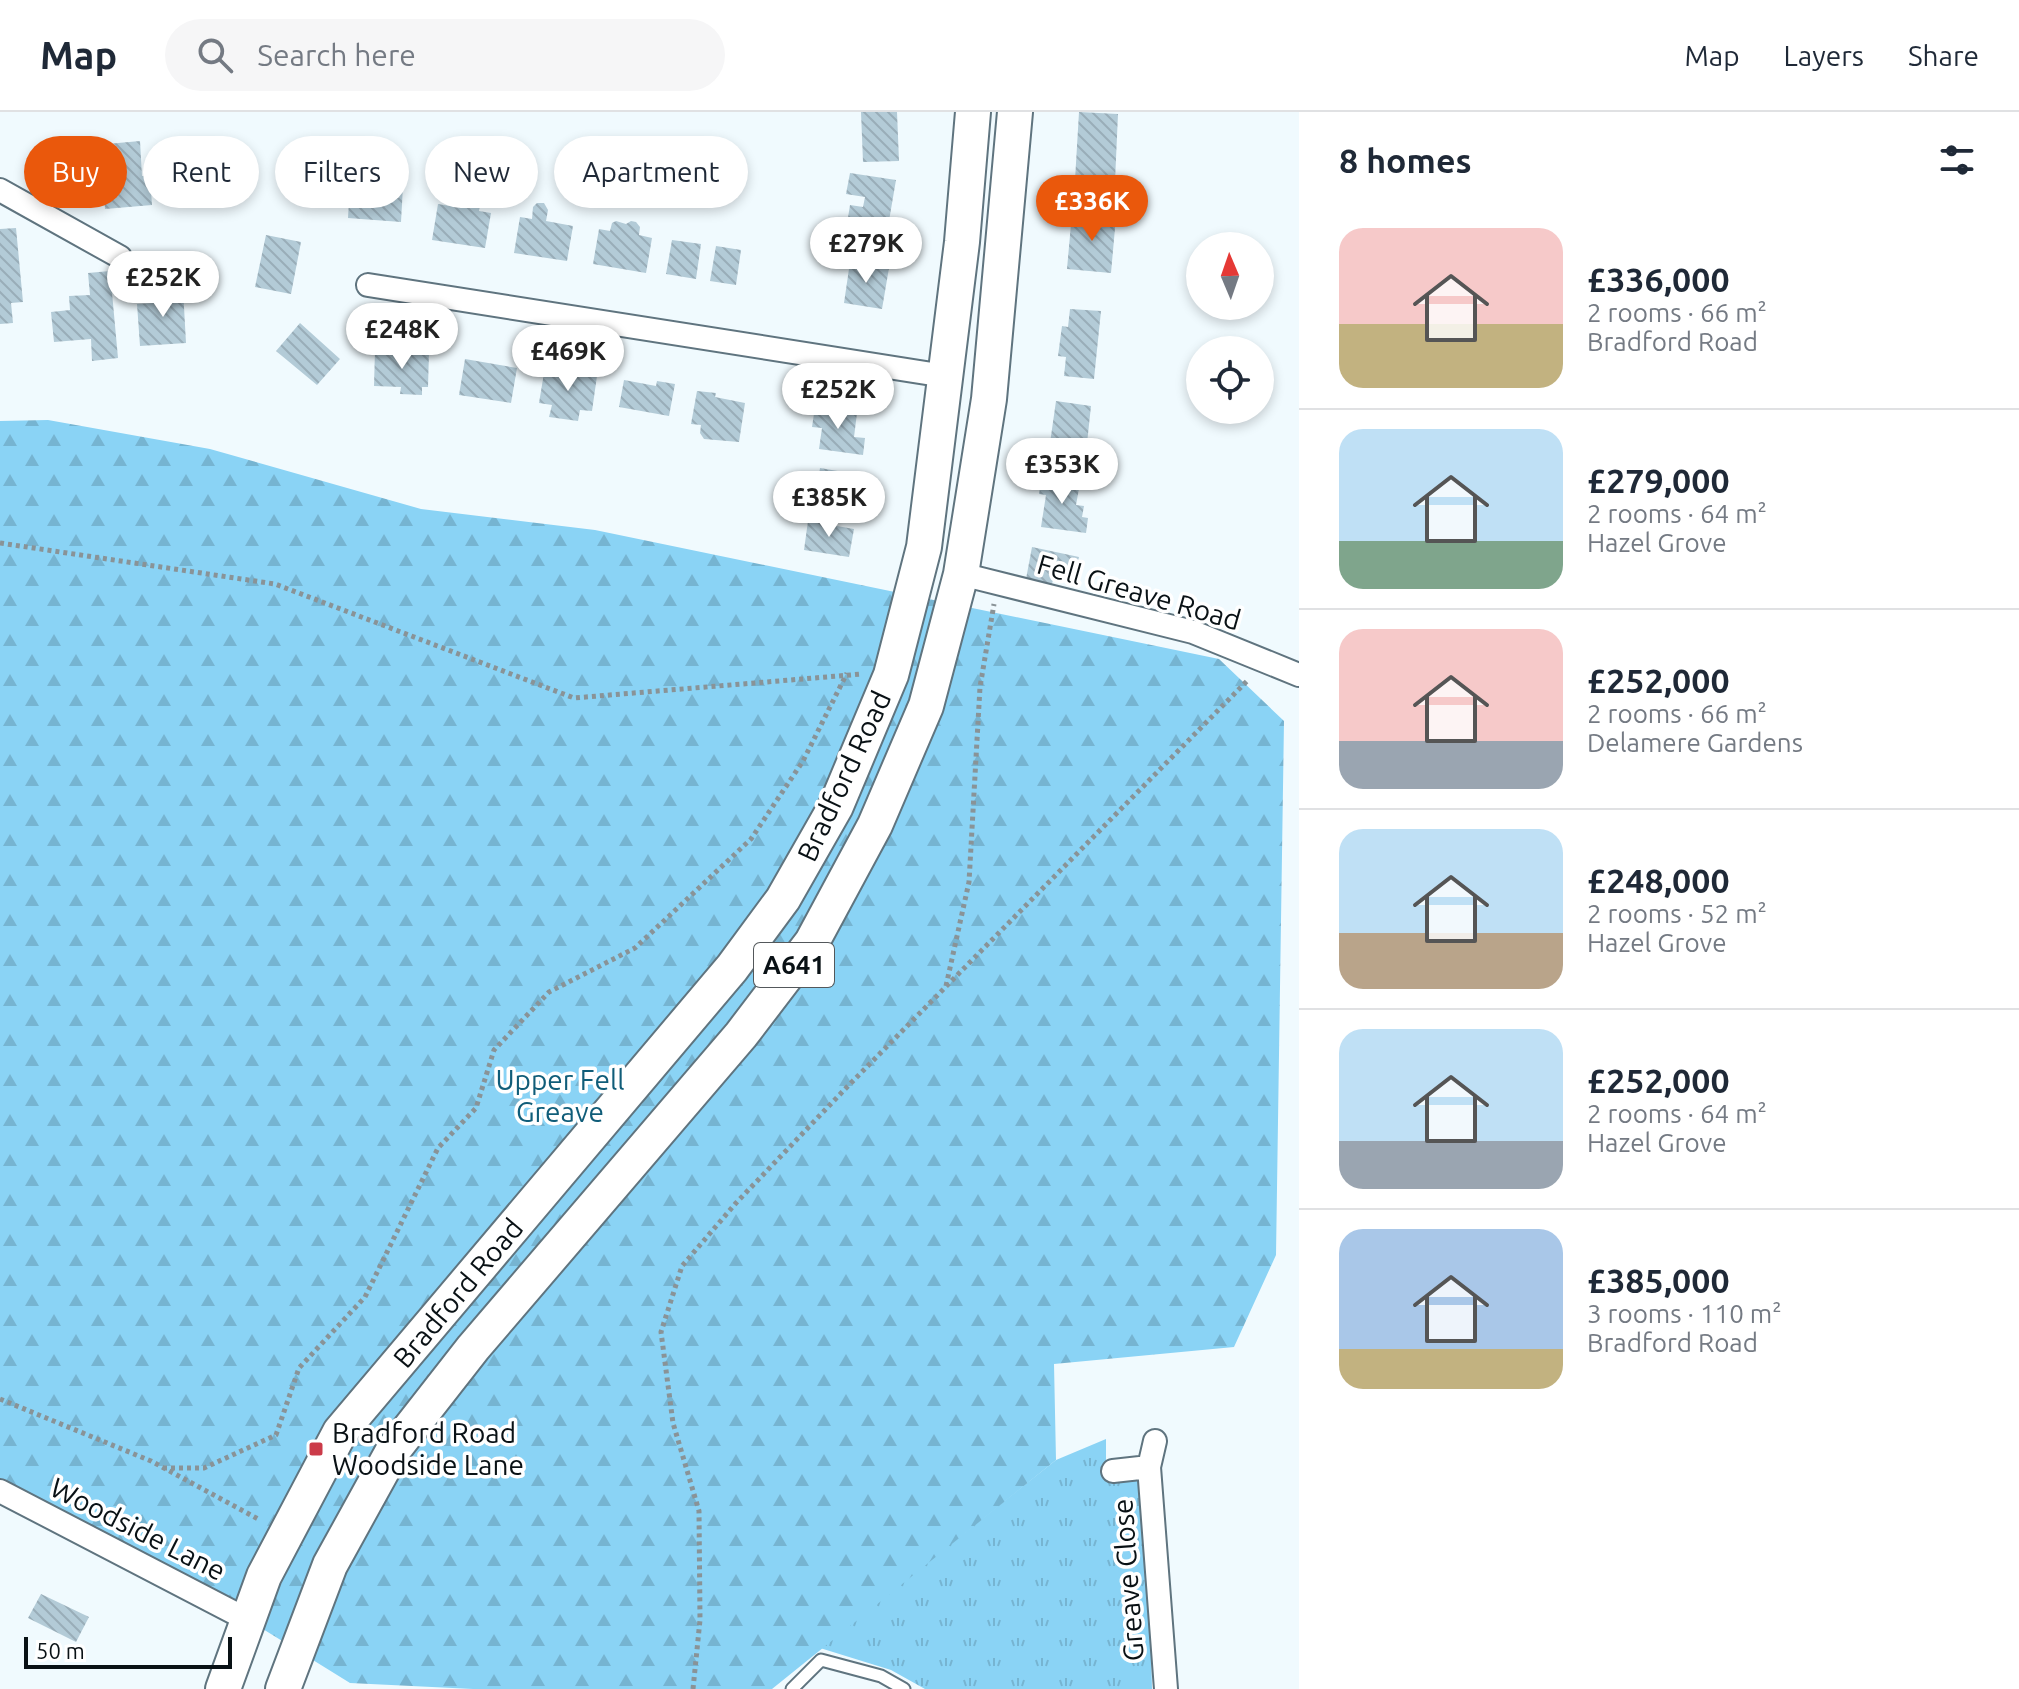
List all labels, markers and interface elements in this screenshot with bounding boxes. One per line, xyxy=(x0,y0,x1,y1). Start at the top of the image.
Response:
search box xyxy=(165,19,725,91)
icon: search xyxy=(193,33,237,77)
text: Map xyxy=(40,34,117,76)
text: Search here xyxy=(257,38,416,72)
text: Map xyxy=(1684,40,1740,71)
text: Layers xyxy=(1784,40,1864,71)
text: Share xyxy=(1908,40,1979,71)
chip: Buy xyxy=(24,136,127,208)
chip: Rent xyxy=(143,136,259,208)
chip: Filters xyxy=(275,136,409,208)
chip: New xyxy=(425,136,538,208)
chip: Apartment xyxy=(554,136,748,208)
icon: filters xyxy=(1935,138,1979,182)
text: 8 homes xyxy=(1339,141,1472,179)
pin: £336K xyxy=(1036,175,1148,243)
text: £336K xyxy=(1054,186,1130,215)
pin: £279K xyxy=(810,217,922,285)
text: £279K xyxy=(828,228,904,257)
north arrow xyxy=(1186,232,1274,320)
map controls xyxy=(1186,232,1274,424)
pin: £252K xyxy=(107,251,219,319)
icon: home xyxy=(1403,260,1499,356)
text: £336,000 xyxy=(1587,260,1730,298)
text: £252K xyxy=(125,262,201,291)
text: 2 rooms · 66 m² xyxy=(1587,298,1767,327)
pin: £248K xyxy=(346,303,458,371)
text: £248K xyxy=(364,314,440,343)
pin: £469K xyxy=(512,325,624,393)
text: Bradford Road xyxy=(1587,327,1758,356)
text: £469K xyxy=(530,336,606,365)
button: locate xyxy=(1186,336,1274,424)
pin: £252K xyxy=(782,363,894,431)
text: £252K xyxy=(800,374,876,403)
pin: £353K xyxy=(1006,438,1118,506)
text: £353K xyxy=(1024,449,1100,478)
icon: home xyxy=(1403,461,1499,557)
text: £279,000 xyxy=(1587,461,1730,499)
pin: £385K xyxy=(773,471,885,539)
text: £385K xyxy=(791,482,867,511)
text: 2 rooms · 64 m² xyxy=(1587,499,1767,528)
text: Hazel Grove xyxy=(1587,528,1727,557)
street label: Fell Greave Road xyxy=(1034,548,1244,635)
icon: home xyxy=(1403,661,1499,757)
text: £252,000 xyxy=(1587,661,1730,699)
street label: Bradford Road xyxy=(791,686,896,866)
text: 2 rooms · 66 m² xyxy=(1587,699,1767,728)
text: Delamere Gardens xyxy=(1587,728,1803,757)
icon: home xyxy=(1403,861,1499,957)
text: £248,000 xyxy=(1587,861,1730,899)
text: 2 rooms · 52 m² xyxy=(1587,899,1767,928)
text: Hazel Grove xyxy=(1587,928,1727,957)
road number: A641 xyxy=(754,943,834,987)
icon: home xyxy=(1403,1061,1499,1157)
text: £252,000 xyxy=(1587,1061,1730,1099)
park label: Upper Fell Greave xyxy=(495,1064,625,1127)
text: 2 rooms · 64 m² xyxy=(1587,1099,1767,1128)
text: Hazel Grove xyxy=(1587,1128,1727,1157)
street label: Bradford Road xyxy=(387,1212,529,1373)
icon: home xyxy=(1403,1261,1499,1357)
text: £385,000 xyxy=(1587,1261,1730,1299)
text: 3 rooms · 110 m² xyxy=(1587,1299,1782,1328)
text: Bradford Road xyxy=(1587,1328,1758,1357)
place label: Bradford Road Woodside Lane xyxy=(332,1417,524,1480)
marker: Bradford Road Woodside Lane xyxy=(307,1440,325,1458)
street label: Woodside Lane xyxy=(46,1471,231,1586)
street label: Greave Close xyxy=(1106,1498,1149,1662)
scale bar xyxy=(24,1633,232,1669)
text: 50 m xyxy=(36,1638,85,1663)

